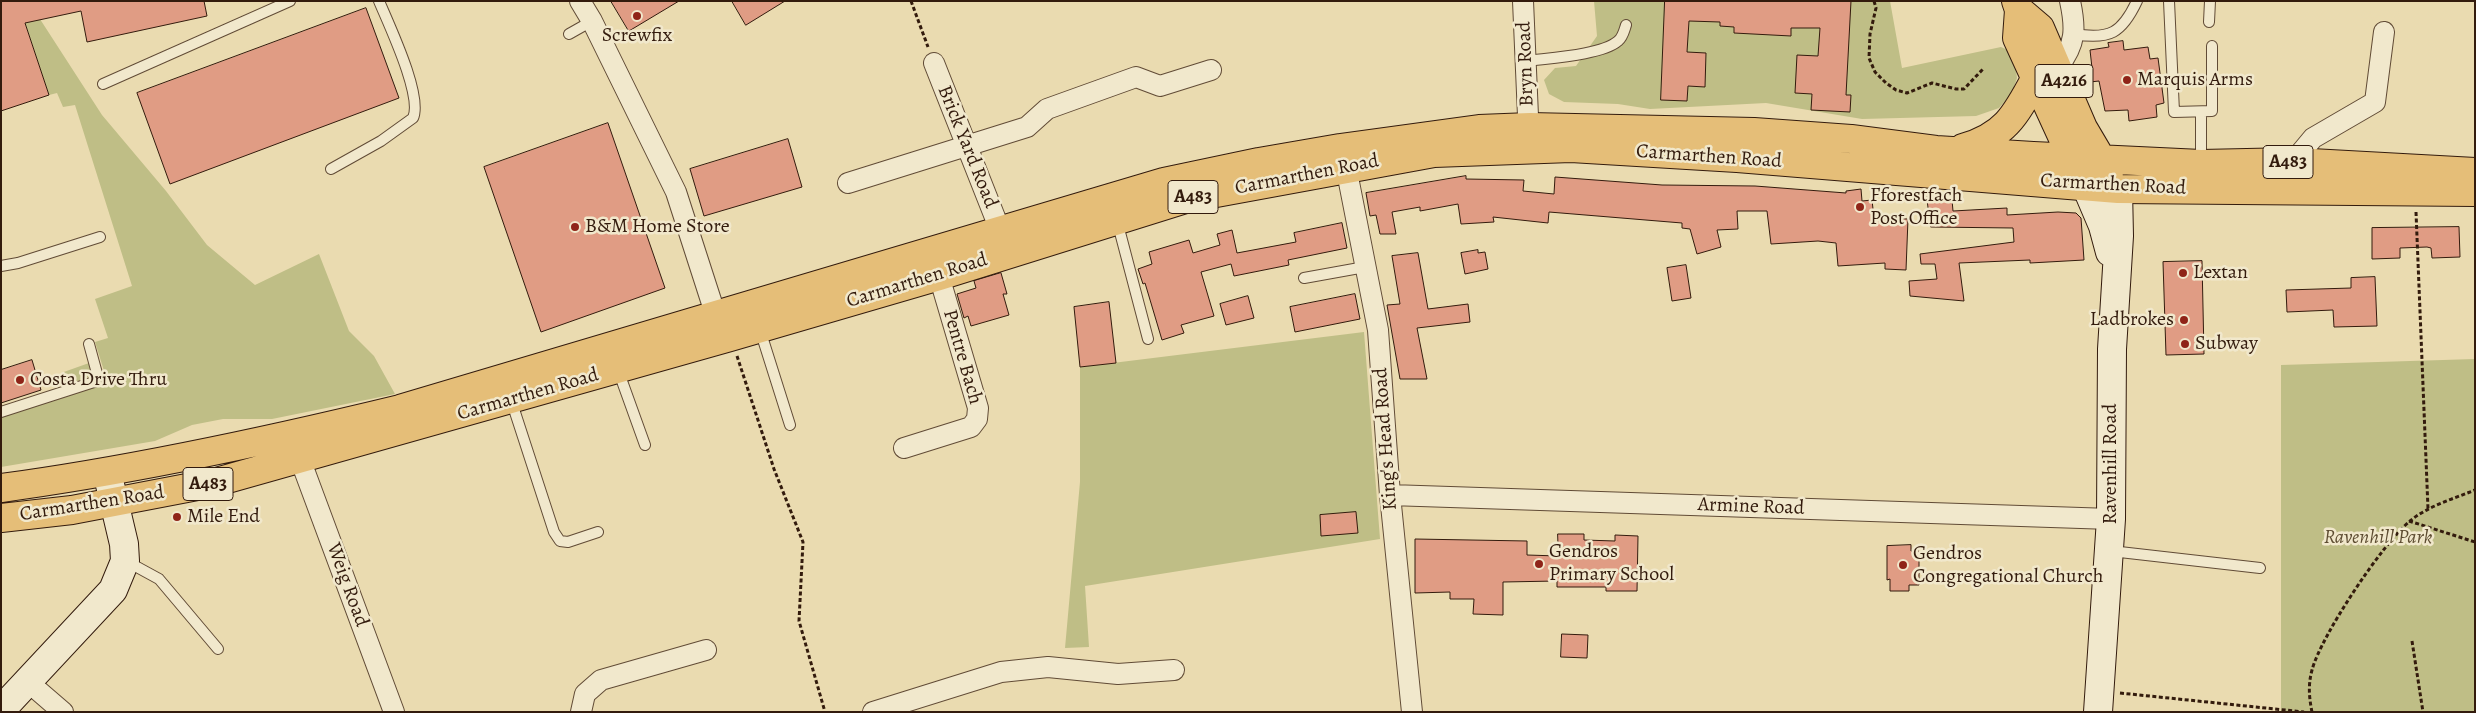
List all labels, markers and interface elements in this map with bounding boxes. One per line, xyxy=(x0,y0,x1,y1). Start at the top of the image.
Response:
marker: Screwfix xyxy=(631,10,643,22)
street label: Bryn Road xyxy=(1513,21,1539,107)
place label: Screwfix xyxy=(602,24,672,48)
road number: A4216 xyxy=(2035,64,2093,98)
place label: Marquis Arms xyxy=(2137,68,2253,92)
marker: Marquis Arms xyxy=(2121,74,2133,86)
street label: Brick Yard Road xyxy=(932,82,1002,212)
street label: Carmarthen Road xyxy=(1635,140,1783,174)
road number: A483 xyxy=(2263,146,2313,178)
street label: Carmarthen Road xyxy=(1233,149,1381,201)
street label: Carmarthen Road xyxy=(2040,169,2186,201)
road number: A483 xyxy=(1168,180,1218,213)
place label: Fforestfach Post Office xyxy=(1870,184,1962,231)
marker: Fforestfach Post Office xyxy=(1854,201,1866,213)
place label: B&M Home Store xyxy=(585,215,730,239)
marker: B&M Home Store xyxy=(569,221,581,233)
street label: Carmarthen Road xyxy=(844,248,990,314)
place label: Lextan xyxy=(2193,261,2248,285)
marker: Lextan xyxy=(2177,267,2189,279)
street label: Pentre Bach xyxy=(937,307,987,407)
place label: Ladbrokes xyxy=(2090,308,2174,332)
marker: Ladbrokes xyxy=(2178,314,2190,326)
place label: Subway xyxy=(2195,332,2258,356)
marker: Subway xyxy=(2179,338,2191,350)
street label: Carmarthen Road xyxy=(455,363,601,427)
street label: King's Head Road xyxy=(1369,367,1403,511)
place label: Costa Drive Thru xyxy=(30,368,167,392)
marker: Costa Drive Thru xyxy=(14,374,26,386)
street label: Ravenhill Road xyxy=(2099,404,2123,524)
road number: A483 xyxy=(183,468,233,500)
street label: Carmarthen Road xyxy=(18,481,166,527)
street label: Armine Road xyxy=(1697,493,1805,521)
place label: Mile End xyxy=(187,505,260,529)
marker: Mile End xyxy=(171,511,183,523)
park label: Ravenhill Park xyxy=(2324,526,2432,550)
street label: Weig Road xyxy=(321,540,373,630)
place label: Gendros Primary School xyxy=(1549,540,1674,587)
place label: Gendros Congregational Church xyxy=(1913,542,2103,589)
marker: Gendros Primary School xyxy=(1533,558,1545,570)
marker: Gendros Congregational Church xyxy=(1897,559,1909,571)

